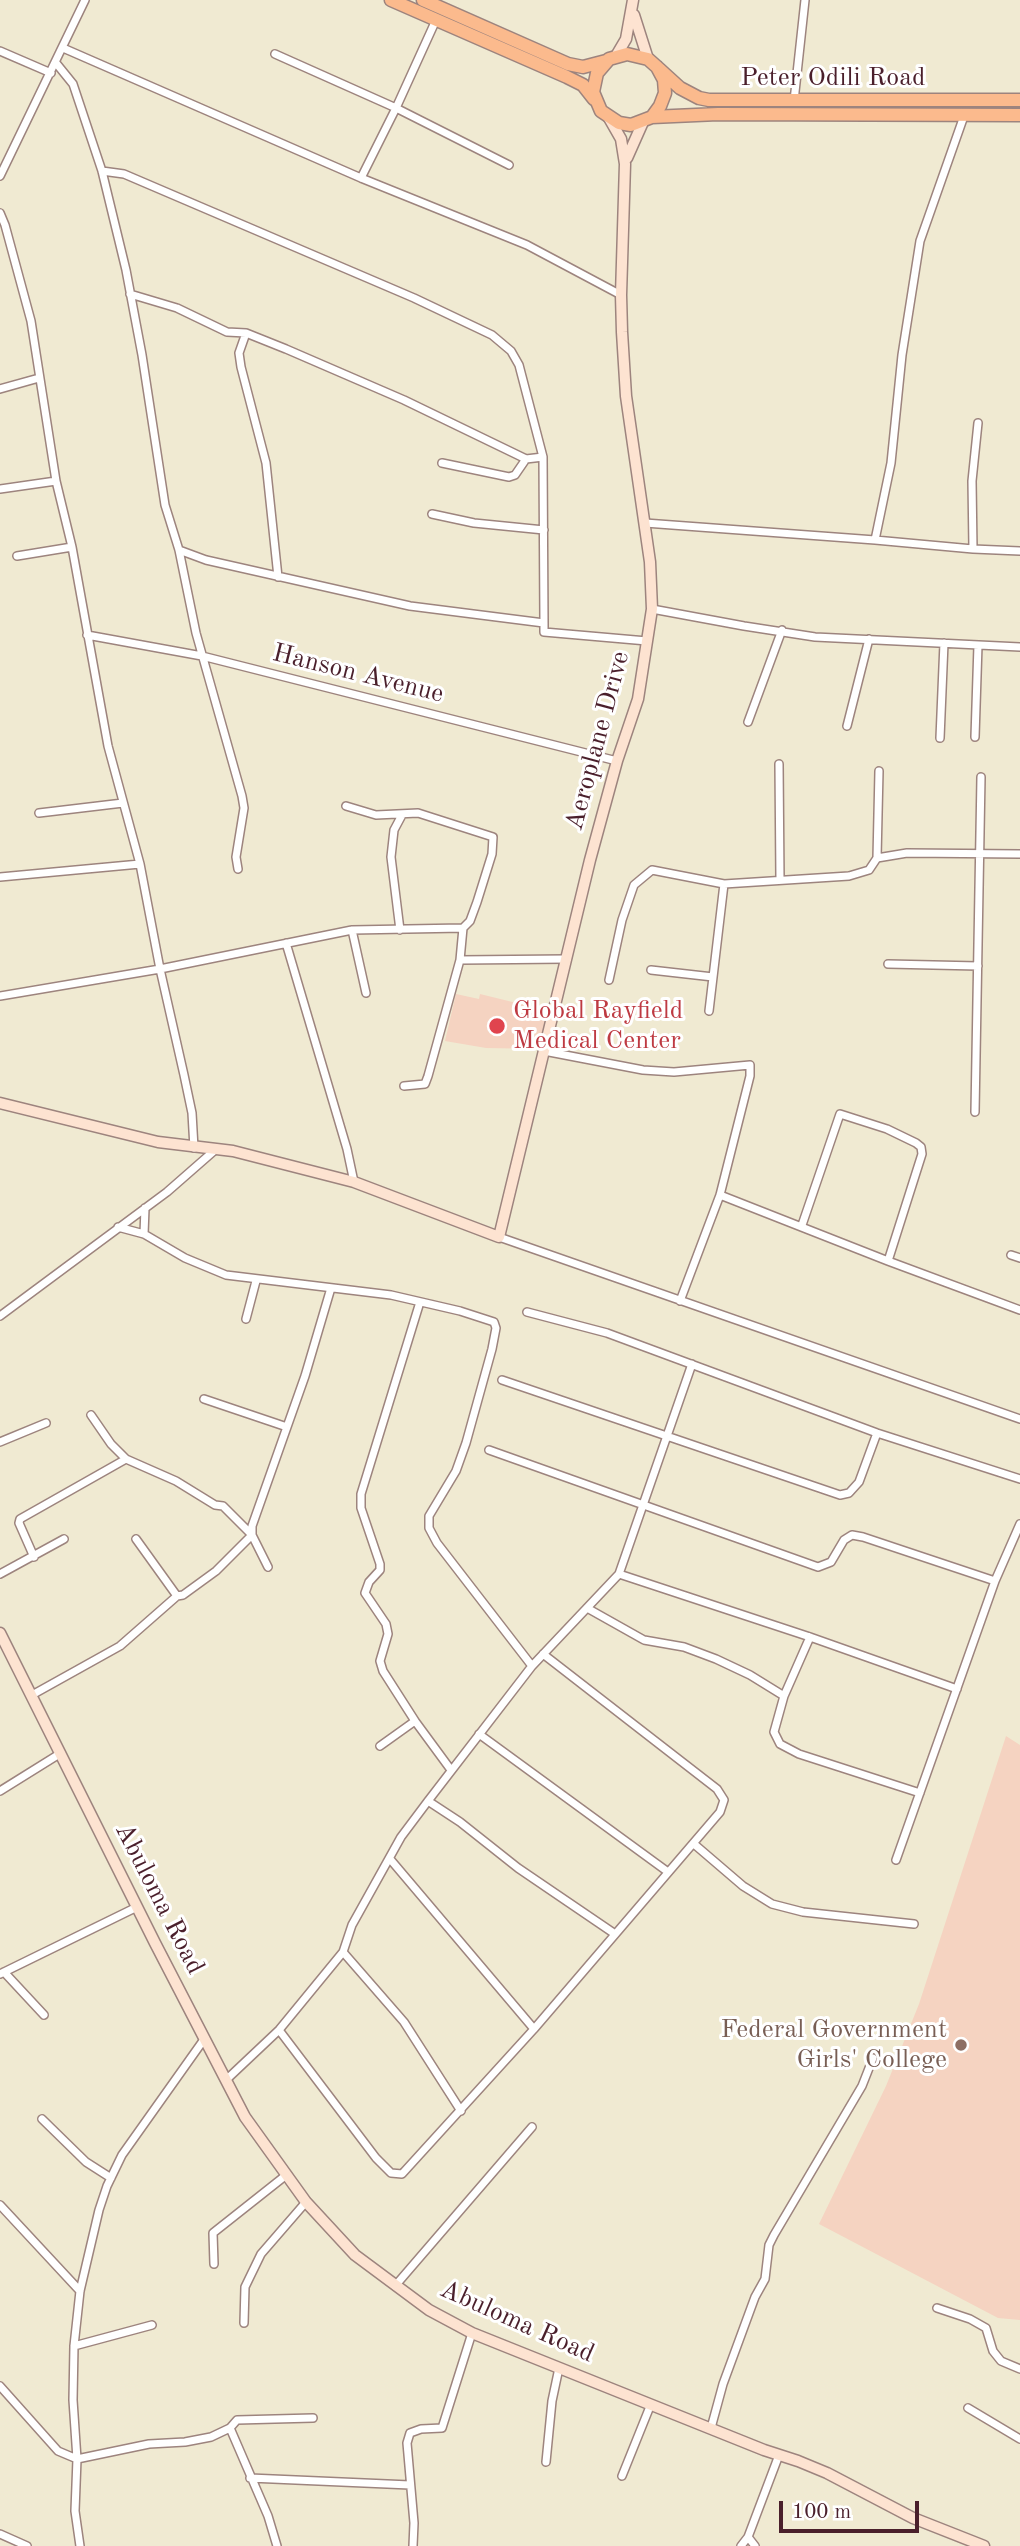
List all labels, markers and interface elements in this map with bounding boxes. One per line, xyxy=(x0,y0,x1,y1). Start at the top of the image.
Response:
street label: Peter Odili Road xyxy=(740,62,926,94)
street label: Hanson Avenue xyxy=(269,638,447,710)
street label: Aeroplane Drive xyxy=(559,648,637,834)
place label: Global Rayfield Medical Center xyxy=(513,995,683,1056)
marker: Global Rayfield Medical Center xyxy=(487,1016,507,1036)
street label: Abuloma Road xyxy=(107,1818,211,1980)
place label: Federal Government Girls' College xyxy=(721,2014,947,2076)
marker: Federal Government Girls' College xyxy=(953,2037,969,2053)
street label: Abuloma Road xyxy=(435,2274,599,2370)
scale bar xyxy=(782,2486,922,2530)
text: 100 m xyxy=(792,2502,851,2523)

